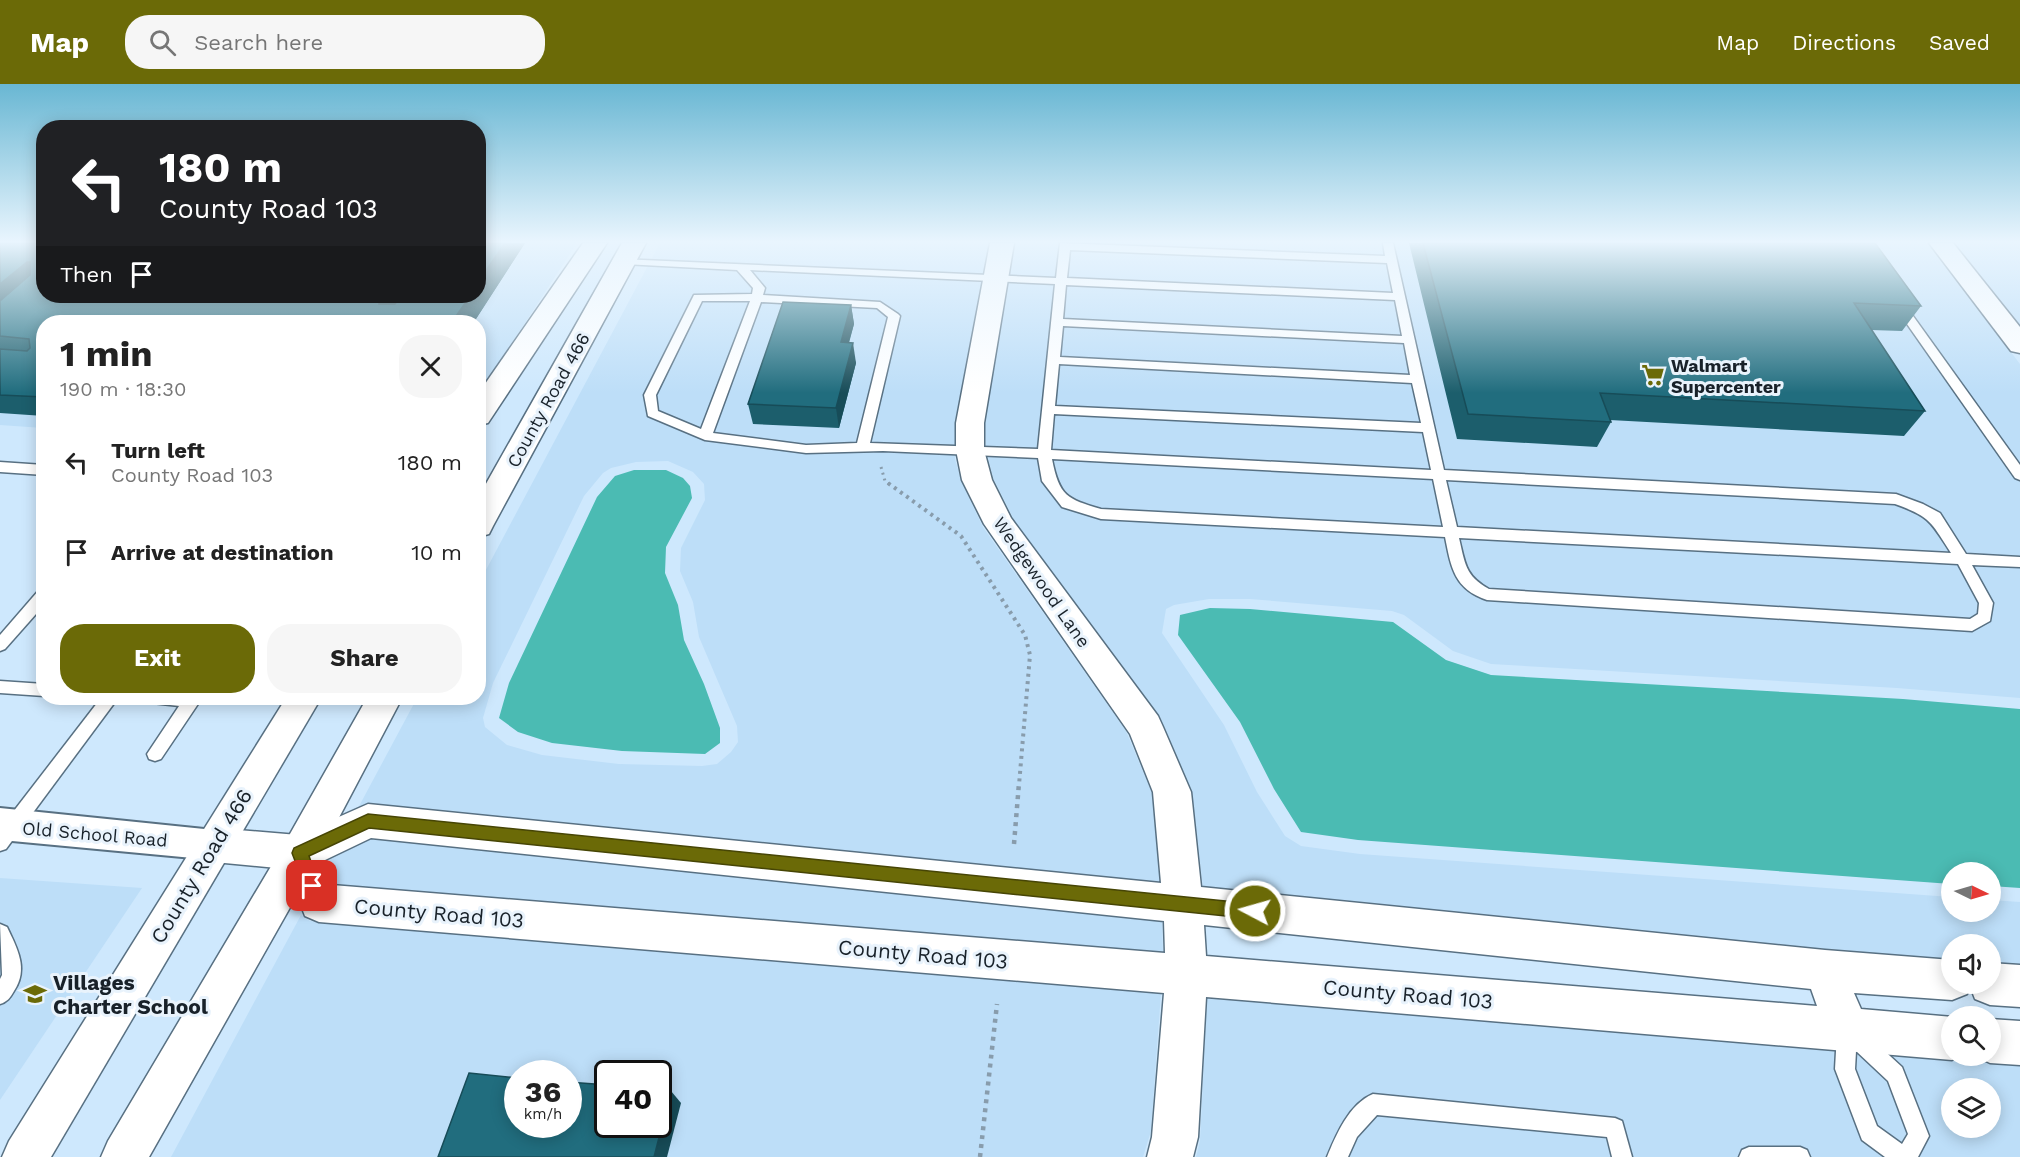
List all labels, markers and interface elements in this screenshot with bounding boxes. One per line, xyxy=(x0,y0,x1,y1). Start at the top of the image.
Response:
search box xyxy=(125,15,545,69)
text: Map xyxy=(30,26,89,59)
icon: search xyxy=(146,26,179,59)
text: Search here xyxy=(194,30,323,55)
text: Map xyxy=(1716,30,1759,55)
text: Directions xyxy=(1792,30,1896,55)
text: Saved xyxy=(1929,30,1990,55)
text: 180 m xyxy=(159,143,282,192)
icon: left xyxy=(60,144,138,222)
text: County Road 103 xyxy=(159,193,378,225)
icon: arrive xyxy=(125,258,158,291)
text: Then xyxy=(60,262,113,287)
street label: County Road 466 xyxy=(502,329,594,471)
text: 1 min xyxy=(60,333,152,375)
button: close xyxy=(399,335,462,398)
place label: Walmart Supercenter xyxy=(1671,355,1781,397)
supermarket icon: Walmart Supercenter xyxy=(1640,362,1666,388)
text: 190 m · 18:30 xyxy=(60,377,186,401)
text: Turn left xyxy=(111,438,205,463)
icon: left xyxy=(60,446,93,479)
text: 180 m xyxy=(398,450,462,475)
text: County Road 103 xyxy=(111,463,273,487)
street label: Wedgewood Lane xyxy=(989,513,1095,651)
icon: arrive xyxy=(60,536,93,569)
text: Arrive at destination xyxy=(111,540,334,565)
text: 10 m xyxy=(411,540,462,565)
button: Exit xyxy=(60,624,255,693)
button: Share xyxy=(267,624,462,693)
street label: County Road 466 xyxy=(145,784,257,948)
street label: Old School Road xyxy=(22,817,168,851)
pin xyxy=(286,860,337,911)
north arrow xyxy=(1941,862,2001,922)
map controls xyxy=(1941,862,2001,1138)
icon: arrive xyxy=(295,869,328,902)
position arrow xyxy=(1223,879,1287,943)
street label: County Road 103 xyxy=(353,893,525,933)
street label: County Road 103 xyxy=(837,934,1009,974)
button: sound xyxy=(1941,934,2001,994)
place label: Villages Charter School xyxy=(53,970,208,1019)
street label: County Road 103 xyxy=(1322,974,1494,1014)
school or university icon: Villages Charter School xyxy=(22,981,48,1007)
button: search xyxy=(1941,1006,2001,1066)
speed limit sign: 40 xyxy=(594,1060,672,1138)
text: 36 xyxy=(525,1074,561,1109)
button: layers xyxy=(1941,1078,2001,1138)
text: km/h xyxy=(524,1105,562,1123)

